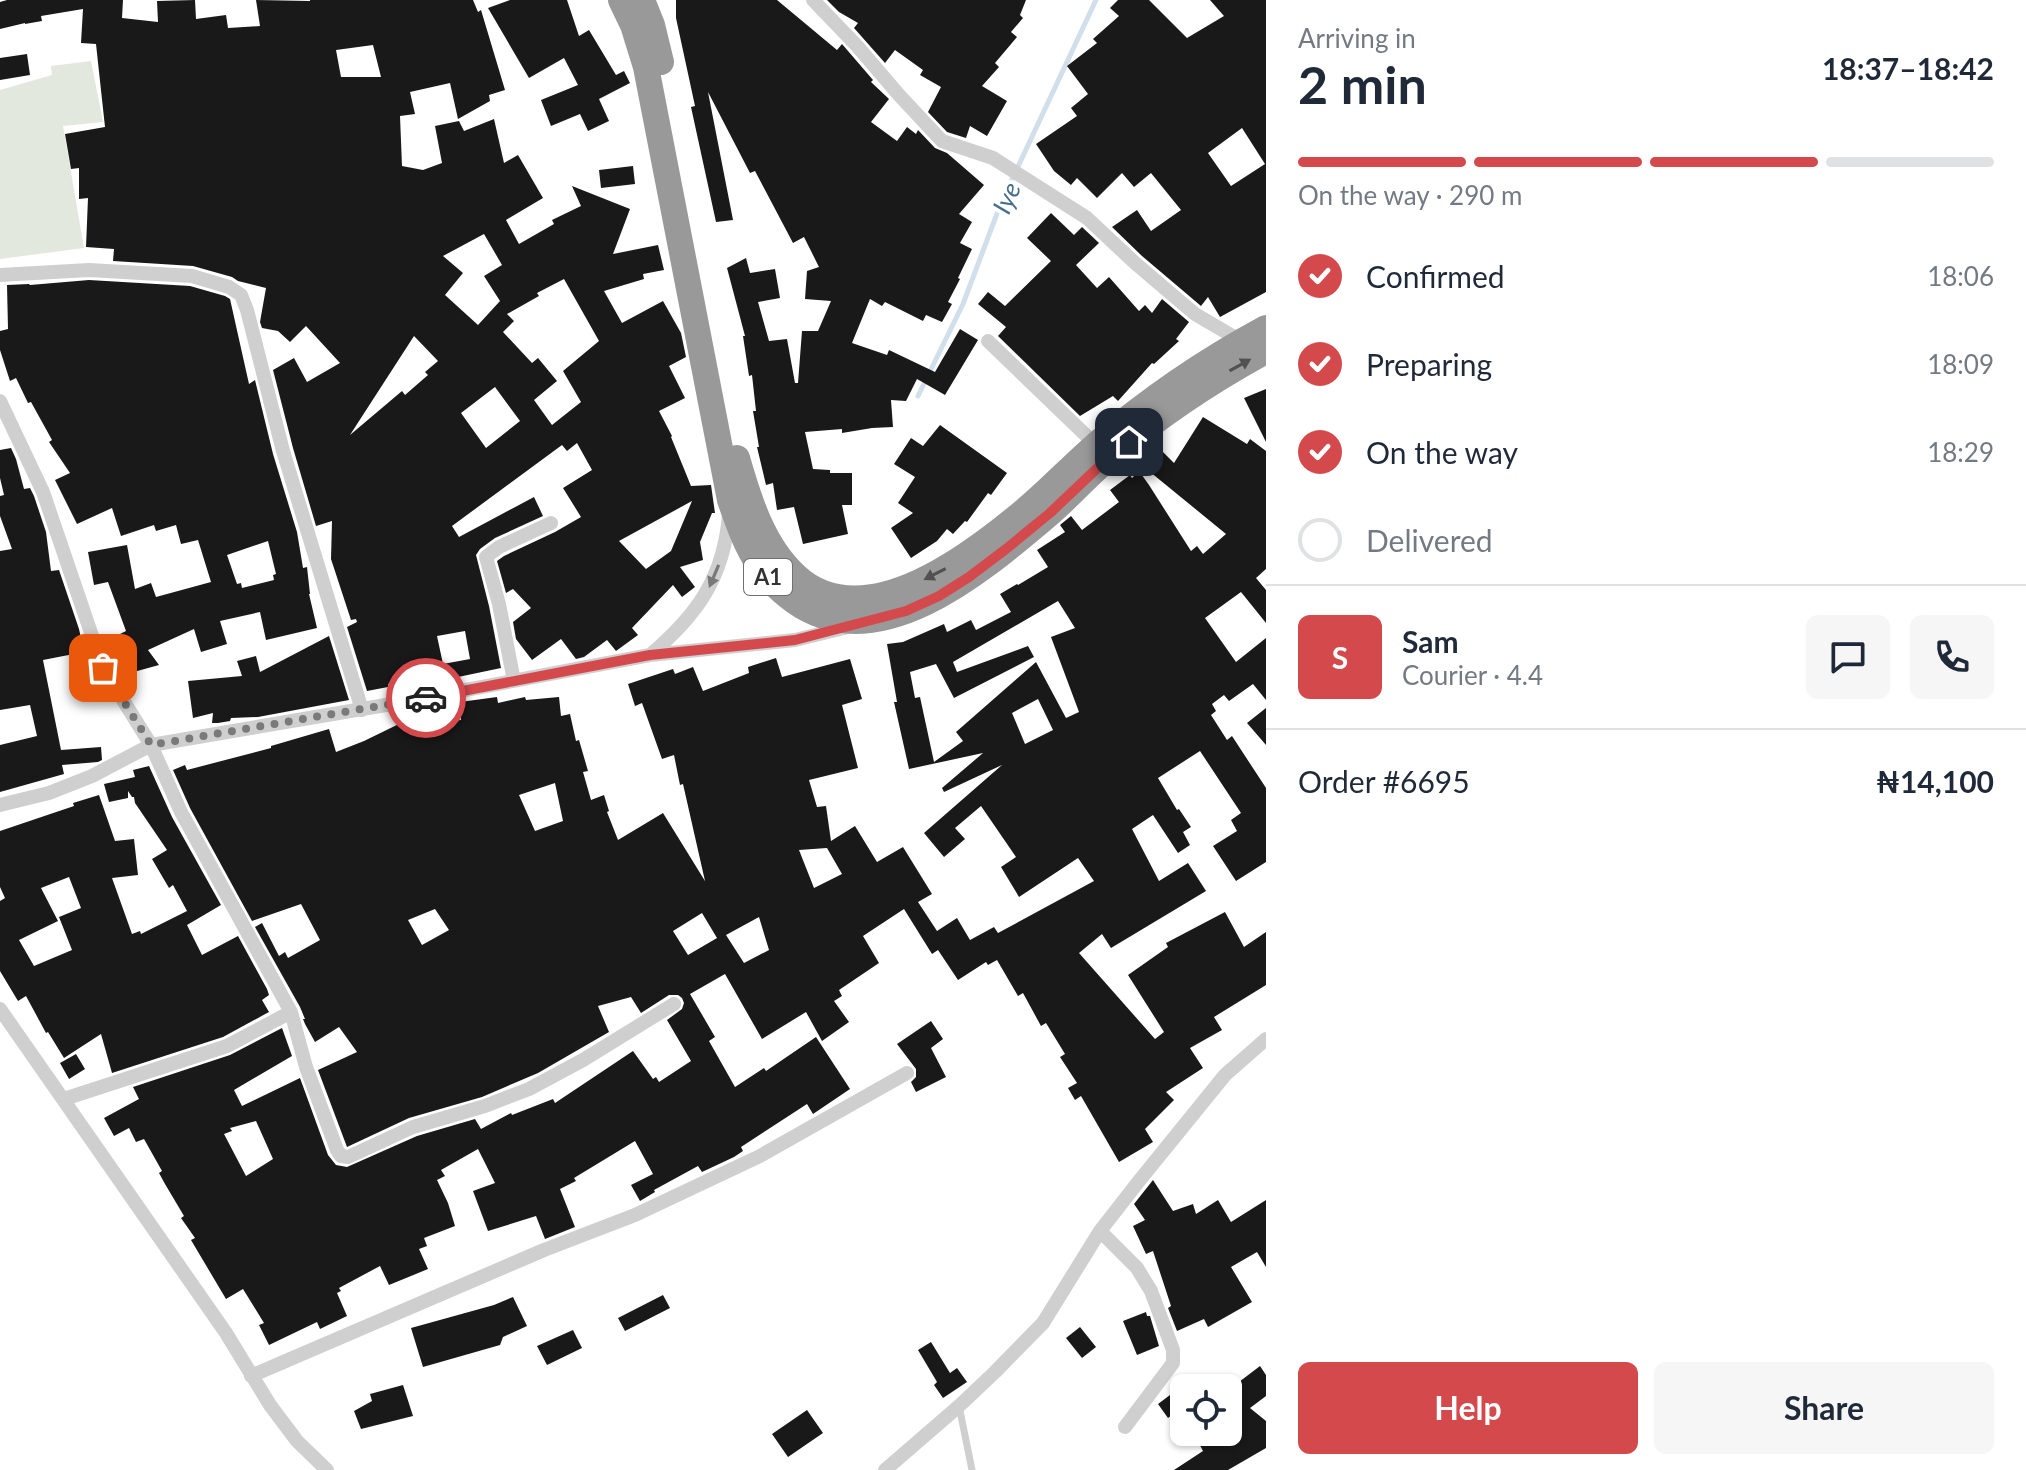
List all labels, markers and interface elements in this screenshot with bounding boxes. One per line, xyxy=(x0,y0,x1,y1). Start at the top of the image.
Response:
text: Arriving in xyxy=(1298,22,1416,54)
text: 18:37–18:42 xyxy=(1822,50,1994,86)
text: 2 min xyxy=(1298,53,1427,115)
water label: Iye xyxy=(985,177,1027,218)
text: On the way · 290 m xyxy=(1298,179,1522,211)
icon: check xyxy=(1298,254,1342,298)
text: Confirmed xyxy=(1366,258,1505,294)
text: 18:06 xyxy=(1927,260,1994,292)
icon: check xyxy=(1298,342,1342,386)
text: Preparing xyxy=(1366,346,1492,382)
text: 18:09 xyxy=(1927,348,1994,380)
one-way arrow xyxy=(1229,358,1252,372)
pin xyxy=(1095,408,1163,476)
icon: home xyxy=(1107,420,1151,464)
icon: check xyxy=(1298,430,1342,474)
text: On the way xyxy=(1366,434,1518,470)
text: 18:29 xyxy=(1927,436,1994,468)
text: Delivered xyxy=(1366,522,1493,558)
road number: A1 xyxy=(744,559,792,595)
one-way arrow xyxy=(707,564,720,588)
one-way arrow xyxy=(923,567,946,581)
button: chat xyxy=(1806,615,1890,699)
button: phone xyxy=(1910,615,1994,699)
text: Sam xyxy=(1402,623,1459,659)
pin xyxy=(69,634,137,702)
text: S xyxy=(1332,639,1348,675)
icon: bag xyxy=(81,646,125,690)
courier xyxy=(386,658,466,738)
text: Courier · 4.4 xyxy=(1402,659,1543,691)
icon: car xyxy=(404,676,448,720)
text: Order #6695 xyxy=(1298,763,1470,799)
text: ₦14,100 xyxy=(1876,763,1994,799)
button: Help xyxy=(1298,1362,1638,1454)
button: Share xyxy=(1654,1362,1994,1454)
map controls xyxy=(1170,1374,1242,1446)
button: locate xyxy=(1170,1374,1242,1446)

